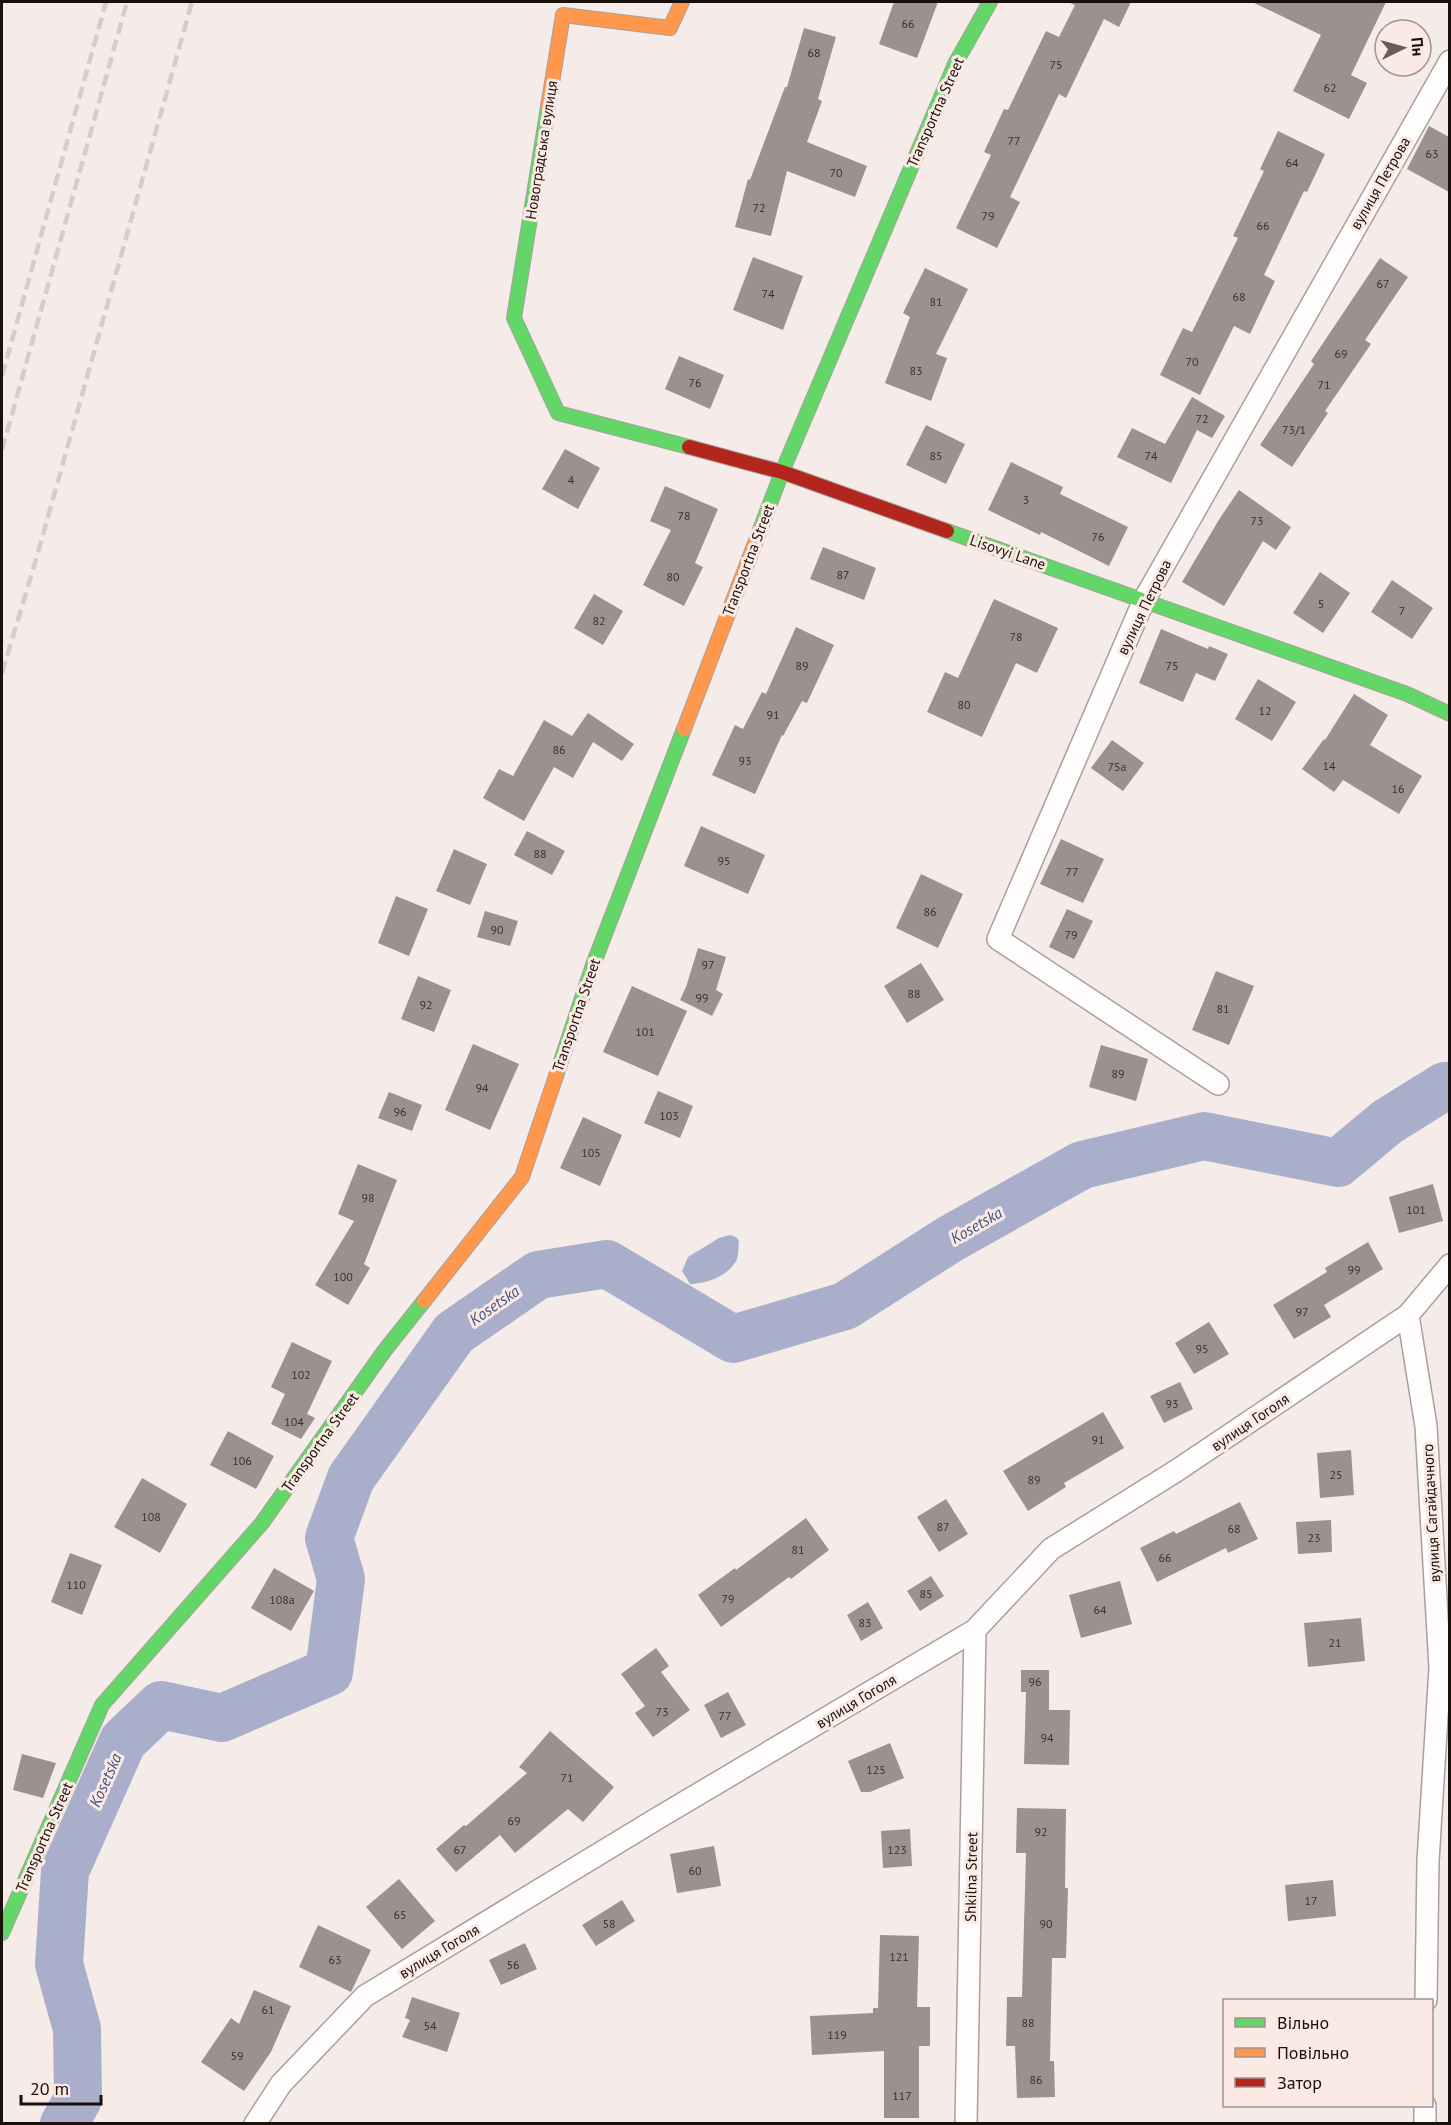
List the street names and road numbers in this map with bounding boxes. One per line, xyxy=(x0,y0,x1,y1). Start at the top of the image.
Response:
street label: Transportna Street xyxy=(902,54,968,170)
street label: Новоградська вулиця xyxy=(521,79,561,221)
street label: вулиця Петрова xyxy=(1346,133,1414,233)
street label: Transportna Street xyxy=(718,501,778,619)
street label: Lisovyi Lane xyxy=(968,530,1048,574)
street label: вулиця Петрова xyxy=(1113,556,1175,658)
street label: Transportna Street xyxy=(548,956,604,1074)
street label: Transportna Street xyxy=(277,1388,363,1496)
street label: вулиця Гоголя xyxy=(1207,1389,1293,1455)
street label: вулиця Сагайдачного xyxy=(1418,1443,1444,1583)
street label: вулиця Гоголя xyxy=(812,1670,900,1732)
street label: Transportna Street xyxy=(11,1779,77,1895)
street label: Shkilna Street xyxy=(961,1832,981,1922)
street label: вулиця Гоголя xyxy=(395,1920,483,1982)

